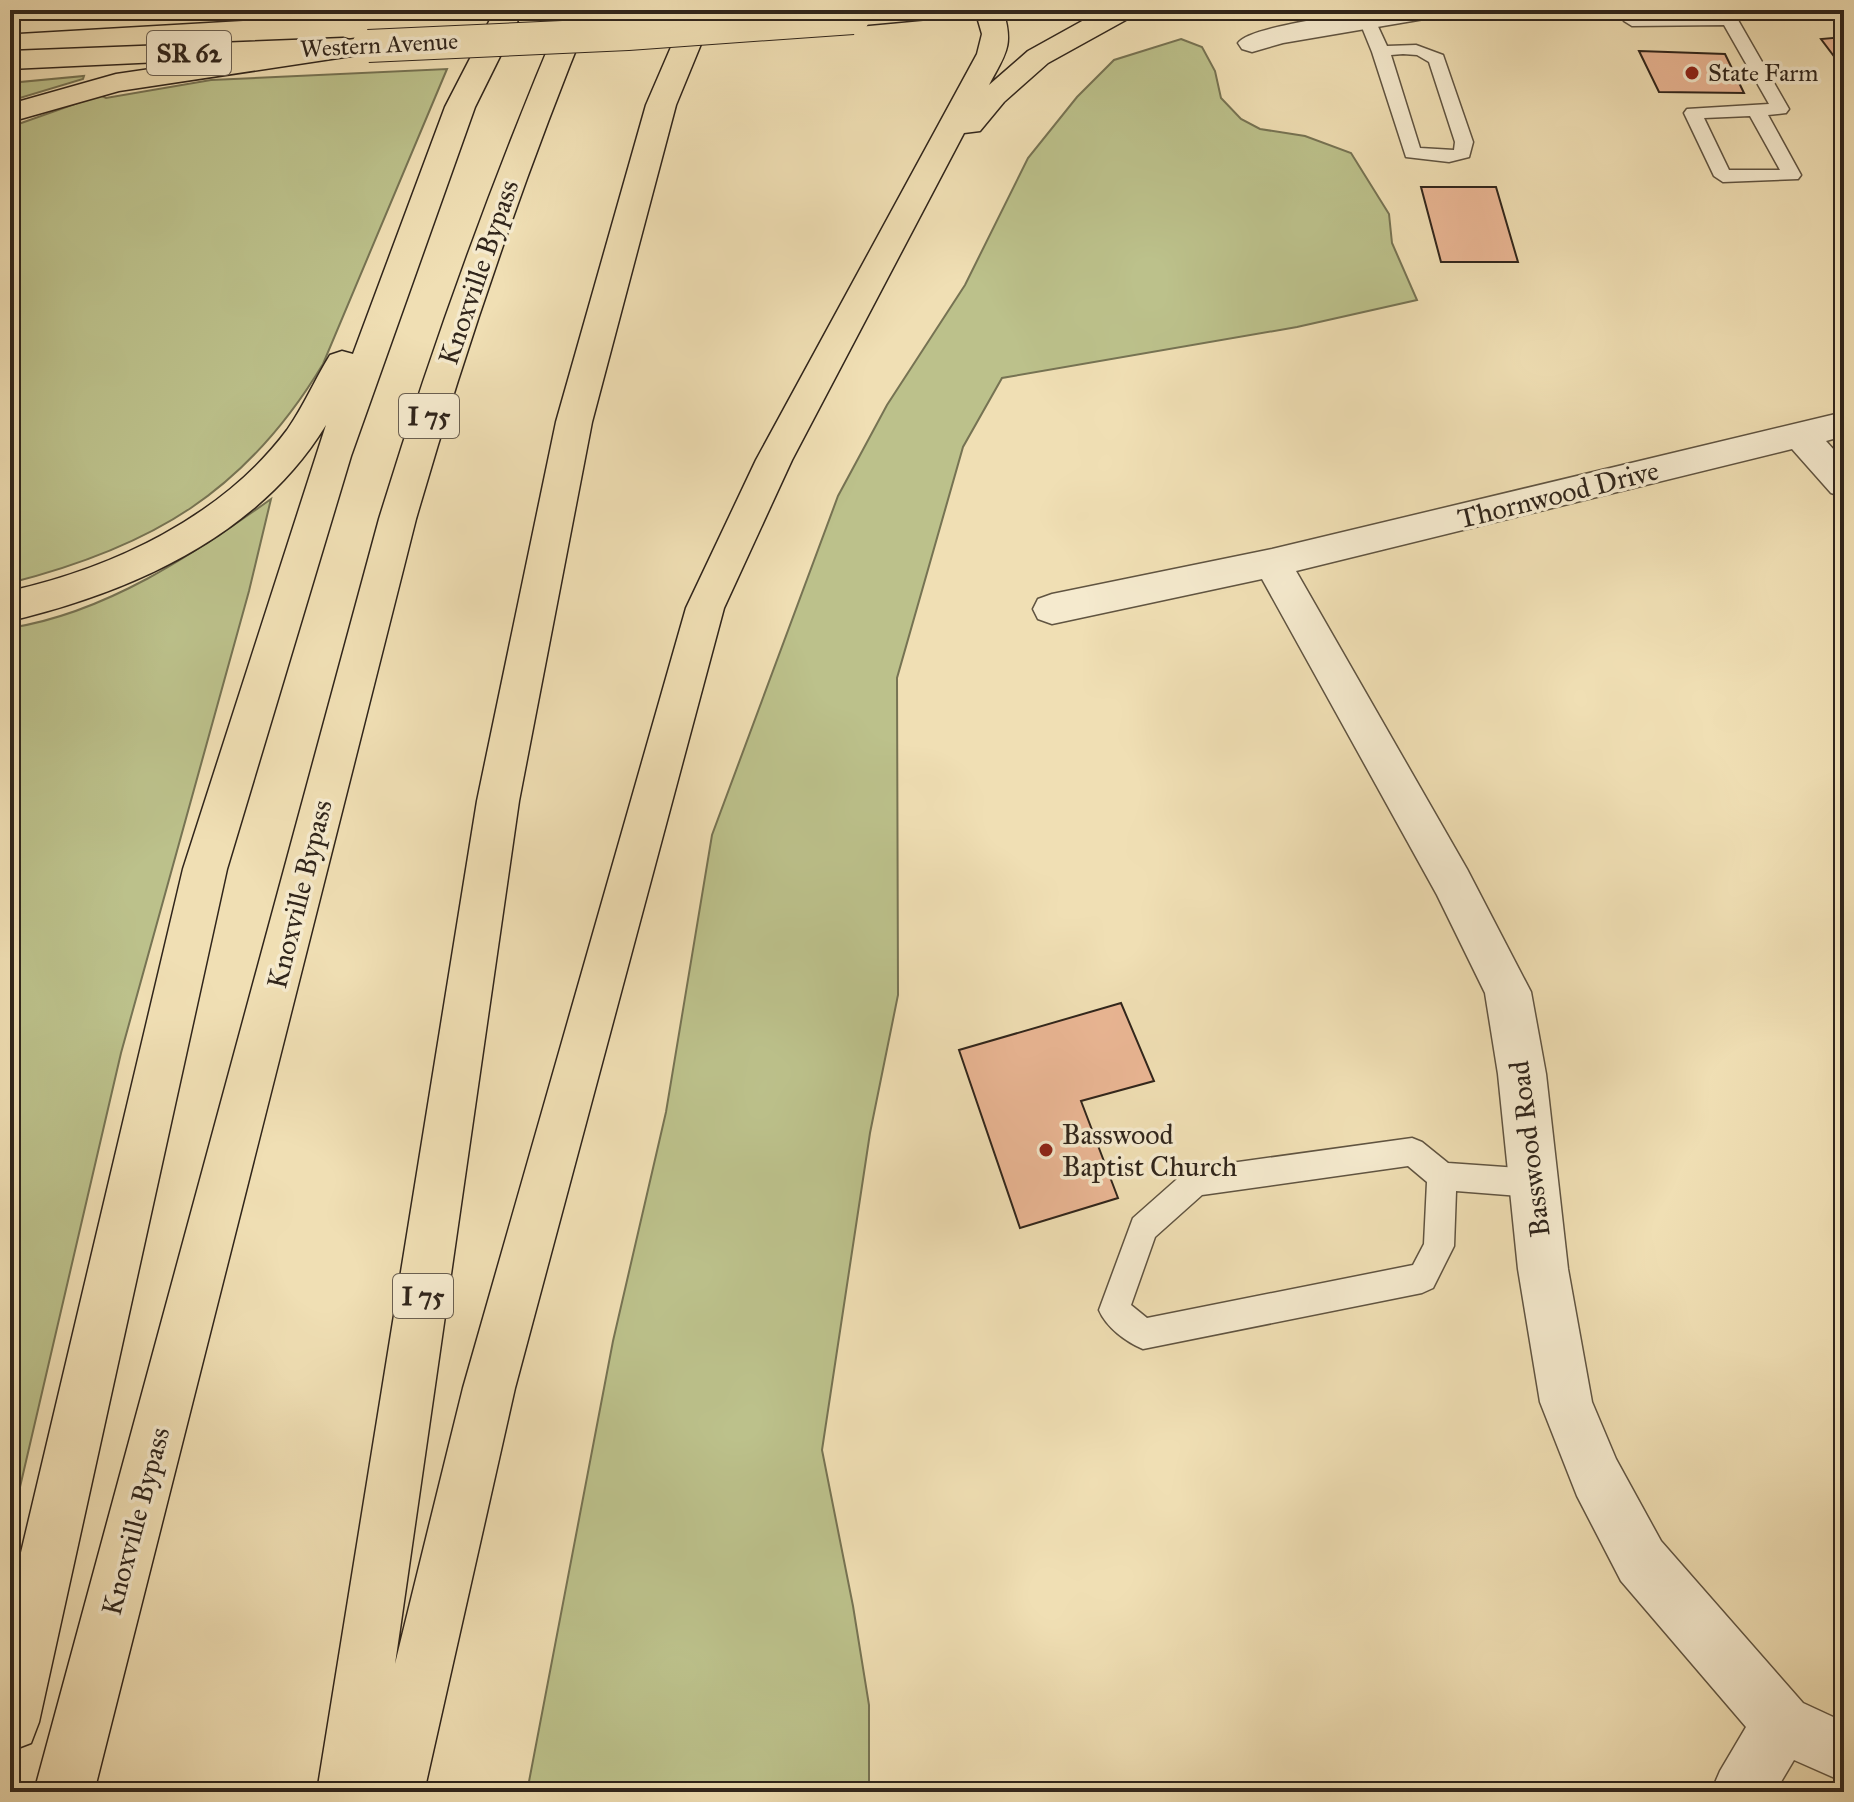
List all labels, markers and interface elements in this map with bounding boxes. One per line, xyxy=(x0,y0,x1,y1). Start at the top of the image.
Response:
street label: Western Avenue xyxy=(299,26,459,64)
road number: SR 62 xyxy=(147,31,231,75)
place label: State Farm xyxy=(1708,58,1819,88)
marker: State Farm xyxy=(1683,64,1701,82)
street label: Knoxville Bypass xyxy=(430,175,526,369)
road number: I 75 xyxy=(399,394,459,438)
street label: Thornwood Drive xyxy=(1454,453,1662,536)
street label: Knoxville Bypass xyxy=(259,796,340,992)
street label: Basswood Road xyxy=(1501,1059,1558,1239)
place label: Basswood Baptist Church xyxy=(1062,1117,1238,1184)
marker: Basswood Baptist Church xyxy=(1037,1141,1055,1159)
road number: I 75 xyxy=(393,1274,453,1318)
street label: Knoxville Bypass xyxy=(94,1423,177,1619)

